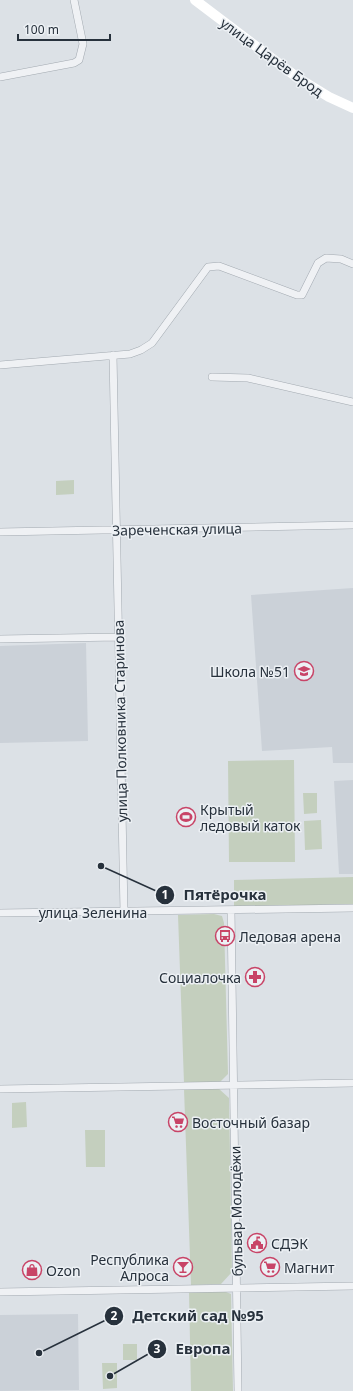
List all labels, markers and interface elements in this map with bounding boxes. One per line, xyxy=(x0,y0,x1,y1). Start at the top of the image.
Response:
street label: улица Царёв Брод xyxy=(217,13,328,101)
scale bar xyxy=(18,16,110,42)
text: 100 m xyxy=(24,21,59,38)
street label: Зареченская улица xyxy=(112,518,242,540)
street label: улица Полковника Старинова xyxy=(109,620,131,822)
school or university icon: Школа №51 xyxy=(293,660,315,682)
place label: Школа №51 xyxy=(210,662,290,681)
place label: Крытый ледовый каток xyxy=(200,800,301,835)
sports icon: Крытый ледовый каток xyxy=(175,806,197,828)
callout: Пятёрочка xyxy=(155,881,274,908)
text: Пятёрочка xyxy=(184,884,266,904)
text: 1 xyxy=(162,886,168,903)
street label: улица Зеленина xyxy=(39,903,147,922)
bus stop icon: Ледовая арена xyxy=(214,925,236,947)
place label: Ледовая арена xyxy=(239,927,341,946)
pharmacy icon: Социалочка xyxy=(244,966,266,988)
place label: Социалочка xyxy=(159,968,241,987)
supermarket icon: Восточный базар xyxy=(167,1111,189,1133)
place label: Восточный базар xyxy=(192,1113,310,1132)
street label: бульвар Молодёжи xyxy=(225,1145,247,1277)
public building icon: СДЭК xyxy=(246,1232,268,1254)
place label: СДЭК xyxy=(271,1234,308,1253)
place label: Республика Алроса xyxy=(90,1250,169,1285)
bar icon: Республика Алроса xyxy=(172,1256,194,1278)
supermarket icon: Магнит xyxy=(259,1256,281,1278)
place label: Магнит xyxy=(284,1258,335,1277)
shop icon: Ozon xyxy=(21,1259,43,1281)
place label: Ozon xyxy=(46,1261,81,1280)
callout: Детский сад №95 xyxy=(104,1302,272,1329)
text: Детский сад №95 xyxy=(132,1305,264,1325)
text: 2 xyxy=(111,1307,118,1324)
callout: Европа xyxy=(147,1335,238,1362)
text: Европа xyxy=(176,1338,230,1358)
text: 3 xyxy=(154,1340,161,1357)

